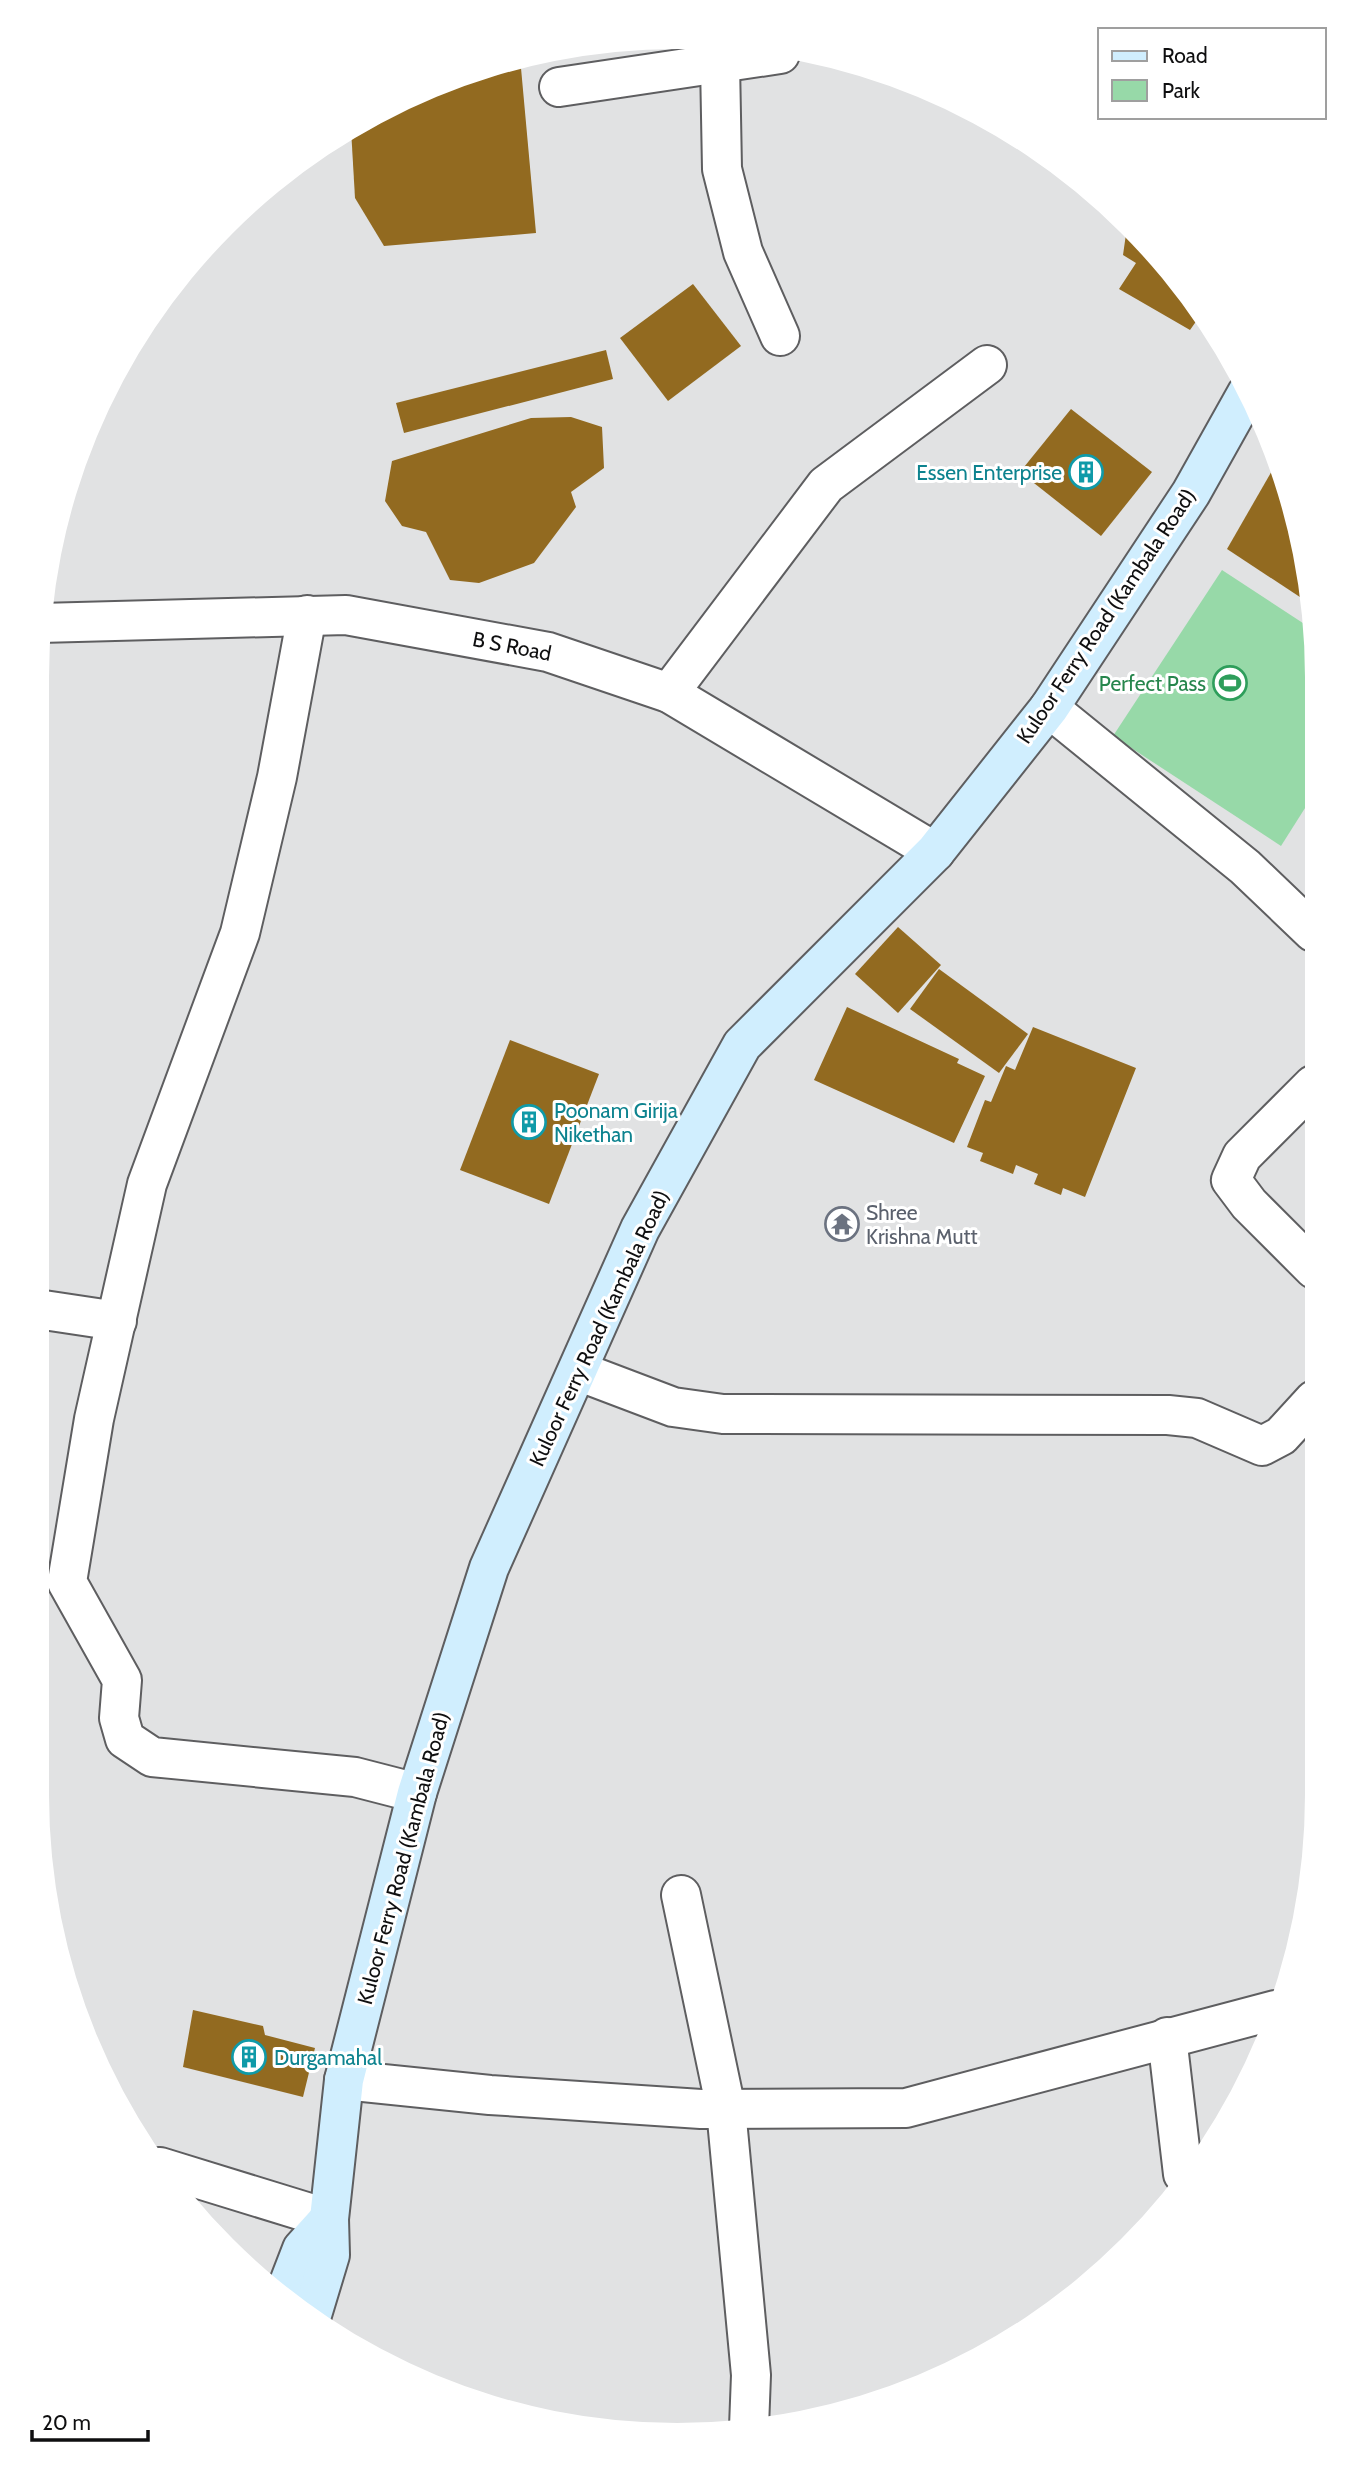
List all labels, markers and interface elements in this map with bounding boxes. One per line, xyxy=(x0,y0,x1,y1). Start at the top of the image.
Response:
legend xyxy=(1098,28,1326,119)
text: Road xyxy=(1162,43,1208,68)
text: Park xyxy=(1162,78,1200,103)
building icon: Essen Enterprise xyxy=(1067,453,1105,491)
place label: Essen Enterprise xyxy=(916,460,1062,485)
street label: Kuloor Ferry Road (Kambala Road) xyxy=(1011,484,1201,748)
street label: B S Road xyxy=(470,626,554,666)
sports icon: Perfect Pass xyxy=(1211,664,1249,702)
place label: Perfect Pass xyxy=(1099,671,1206,696)
place label: Poonam Girija Nikethan xyxy=(554,1098,678,1147)
building icon: Poonam Girija Nikethan xyxy=(510,1103,548,1141)
street label: Kuloor Ferry Road (Kambala Road) xyxy=(524,1186,674,1470)
place label: Shree Krishna Mutt xyxy=(866,1200,978,1249)
temple icon: Shree Krishna Mutt xyxy=(823,1205,861,1243)
street label: Kuloor Ferry Road (Kambala Road) xyxy=(352,1709,454,2007)
building icon: Durgamahal xyxy=(230,2038,268,2076)
place label: Durgamahal xyxy=(274,2045,382,2070)
scale bar xyxy=(32,2398,147,2442)
text: 20 m xyxy=(42,2410,91,2435)

